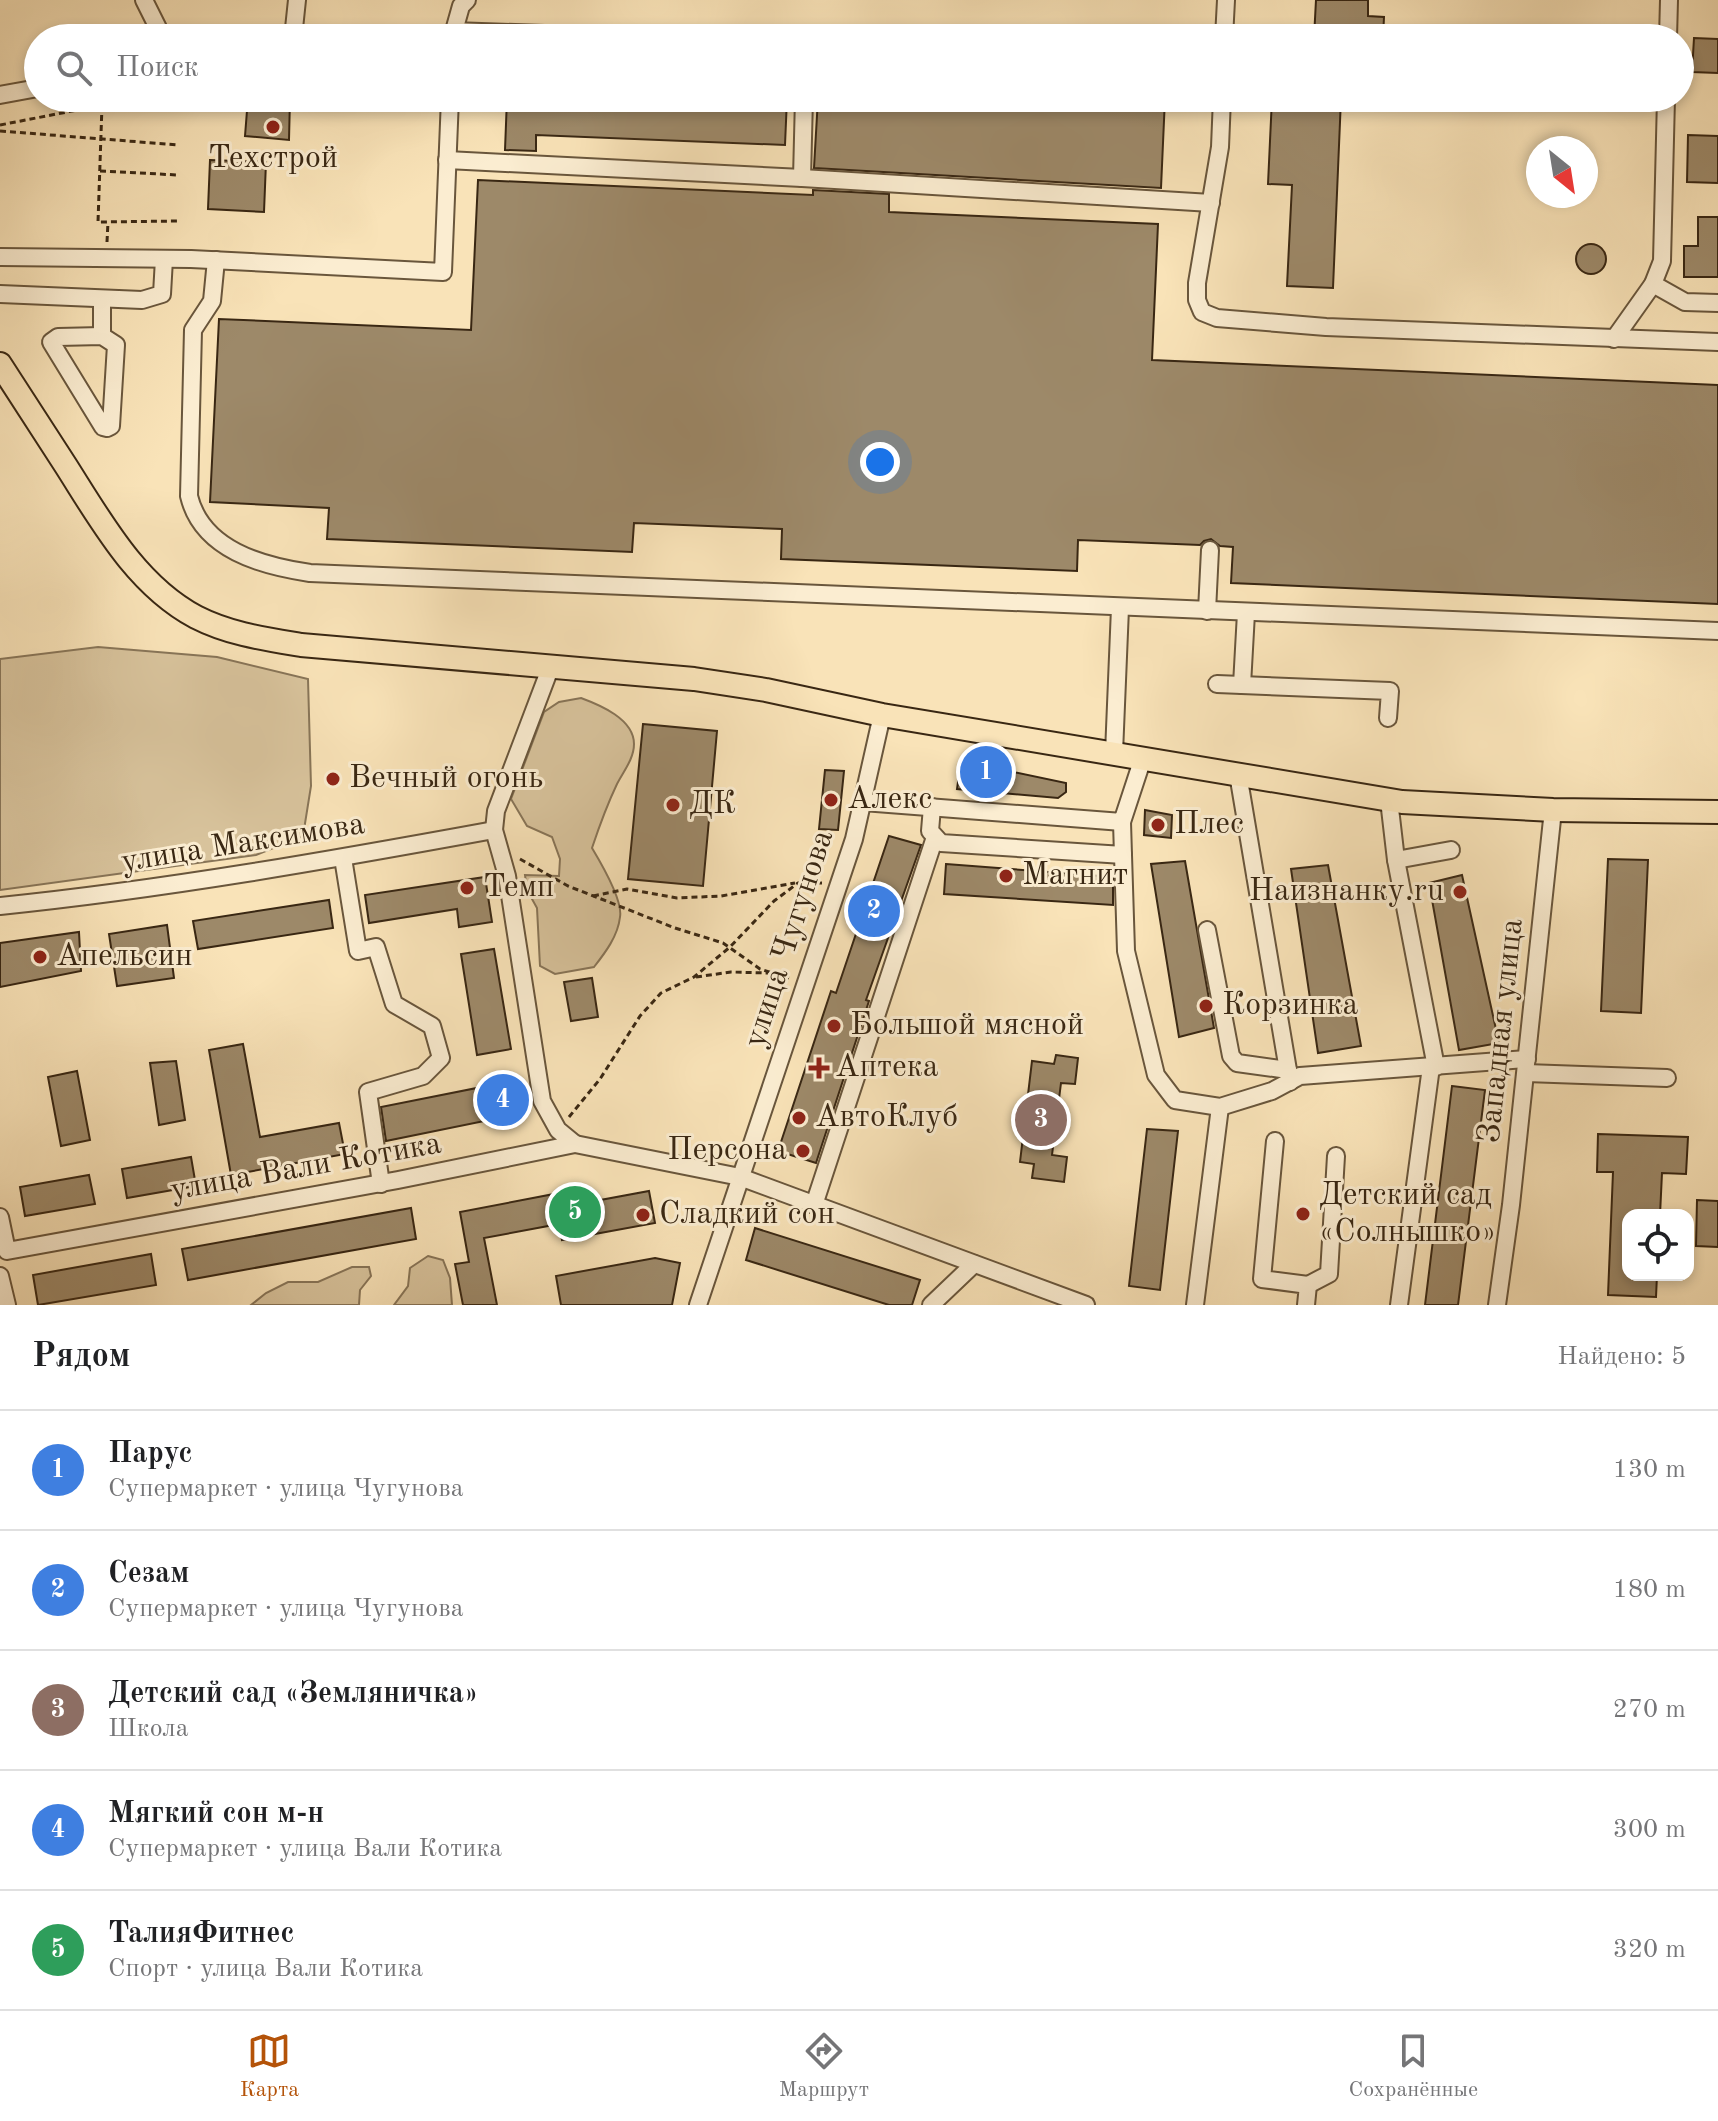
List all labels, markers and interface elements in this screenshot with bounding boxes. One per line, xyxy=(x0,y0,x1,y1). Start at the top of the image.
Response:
search box xyxy=(24,24,1694,112)
icon: search xyxy=(52,46,96,90)
text: Поиск xyxy=(116,53,199,83)
marker: Техстрой xyxy=(264,118,282,136)
north arrow xyxy=(1526,136,1598,208)
place label: Техстрой xyxy=(208,143,338,175)
your location xyxy=(860,442,900,482)
pin: 1 xyxy=(960,742,1012,802)
place label: Вечный огонь xyxy=(349,763,543,795)
marker: Вечный огонь xyxy=(324,770,342,788)
place label: Алекс xyxy=(847,784,932,816)
place label: ДК xyxy=(689,789,736,821)
marker: Алекс xyxy=(822,791,840,809)
marker: ДК xyxy=(664,796,682,814)
street label: улица Максимова xyxy=(119,809,367,879)
place label: Плес xyxy=(1174,809,1244,841)
marker: Плес xyxy=(1149,816,1167,834)
street label: улица Чугунова xyxy=(740,826,840,1052)
place label: Магнит xyxy=(1022,860,1128,892)
marker: Магнит xyxy=(997,867,1015,885)
place label: Темп xyxy=(483,872,554,904)
place label: Наизнанку.ru xyxy=(1249,876,1444,908)
marker: Темп xyxy=(458,879,476,897)
pin: 2 xyxy=(848,881,900,941)
marker: Наизнанку.ru xyxy=(1451,883,1469,901)
street label: Западная улица xyxy=(1474,917,1530,1145)
place label: Апельсин xyxy=(56,941,192,973)
marker: Апельсин xyxy=(31,948,49,966)
place label: Корзинка xyxy=(1222,990,1358,1022)
marker: Корзинка xyxy=(1197,997,1215,1015)
place label: Большой мясной xyxy=(850,1010,1084,1042)
marker: Большой мясной xyxy=(825,1017,843,1035)
place label: Аптека xyxy=(835,1052,939,1084)
marker: Аптека xyxy=(810,1059,828,1077)
pin: 4 xyxy=(477,1070,529,1130)
pin: 3 xyxy=(1015,1090,1067,1150)
place label: АвтоКлуб xyxy=(815,1102,958,1134)
marker: АвтоКлуб xyxy=(790,1109,808,1127)
street label: улица Вали Котика xyxy=(168,1128,444,1208)
place label: Персона xyxy=(667,1135,787,1167)
marker: Персона xyxy=(794,1142,812,1160)
place label: Детский сад «Солнышко» xyxy=(1319,1180,1496,1249)
pin: 5 xyxy=(549,1182,601,1242)
place label: Сладкий сон xyxy=(659,1199,835,1231)
marker: Детский сад «Солнышко» xyxy=(1294,1205,1312,1223)
marker: Сладкий сон xyxy=(634,1206,652,1224)
map controls xyxy=(1622,1209,1694,1281)
button: locate xyxy=(1622,1209,1694,1281)
text: Рядом xyxy=(32,1340,131,1374)
text: Найдено: 5 xyxy=(1557,1344,1686,1370)
text: Парус xyxy=(108,1439,192,1469)
text: 1 xyxy=(50,1457,66,1483)
text: 130 m xyxy=(1613,1457,1686,1483)
text: Супермаркет · улица Чугунова xyxy=(108,1476,463,1502)
text: Сезам xyxy=(108,1559,189,1589)
text: 2 xyxy=(50,1577,66,1603)
text: 180 m xyxy=(1613,1577,1686,1603)
text: Супермаркет · улица Чугунова xyxy=(108,1596,463,1622)
text: Детский сад «Земляничка» xyxy=(108,1679,478,1709)
text: 3 xyxy=(50,1697,66,1723)
text: 270 m xyxy=(1613,1697,1686,1723)
text: Школа xyxy=(108,1716,189,1742)
text: Мягкий сон м-н xyxy=(108,1799,324,1829)
text: 4 xyxy=(50,1817,66,1843)
text: 300 m xyxy=(1613,1817,1686,1843)
text: Супермаркет · улица Вали Котика xyxy=(108,1836,502,1862)
text: ТалияФитнес xyxy=(108,1919,294,1949)
text: 5 xyxy=(50,1937,66,1963)
text: 320 m xyxy=(1613,1937,1686,1963)
text: Спорт · улица Вали Котика xyxy=(108,1956,423,1982)
tab: Карта xyxy=(240,2029,299,2104)
tab: Маршрут xyxy=(779,2029,869,2104)
tab: Сохранённые xyxy=(1348,2029,1478,2104)

